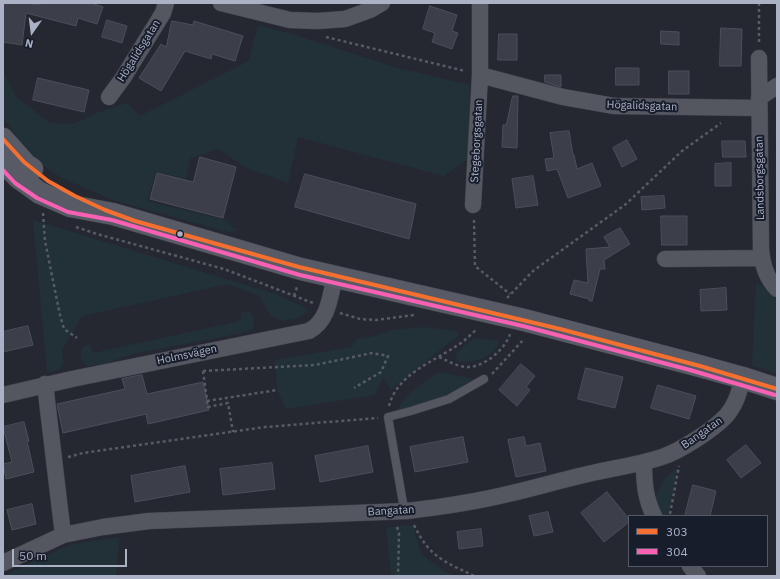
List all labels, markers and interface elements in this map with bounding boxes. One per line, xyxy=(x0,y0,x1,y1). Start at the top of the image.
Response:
north arrow xyxy=(12,12,52,52)
street label: Högalidsgatan xyxy=(115,18,163,84)
text: N xyxy=(24,36,35,51)
street label: Högalidsgatan xyxy=(606,98,678,114)
street label: Stegeborgsgatan xyxy=(468,99,486,183)
street label: Landsborgsgatan xyxy=(753,136,767,220)
unlabelled marker xyxy=(175,229,185,239)
street label: Holmsvägen xyxy=(156,342,218,368)
street label: Bangatan xyxy=(679,414,725,452)
street label: Bangatan xyxy=(367,503,415,519)
legend xyxy=(628,515,768,567)
text: 303 xyxy=(666,524,688,539)
scale bar xyxy=(14,541,129,567)
text: 304 xyxy=(666,544,688,559)
text: 50 m xyxy=(19,548,47,563)

